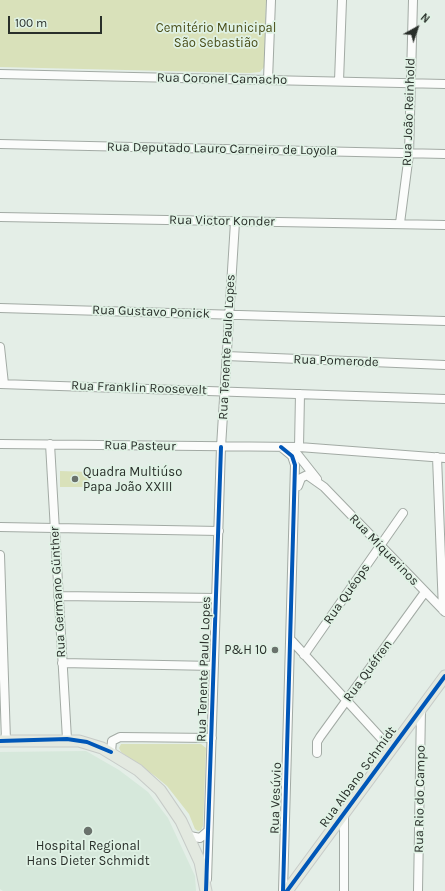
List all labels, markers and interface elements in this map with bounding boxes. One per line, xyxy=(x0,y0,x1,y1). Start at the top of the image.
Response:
scale bar xyxy=(10,8,104,34)
north arrow xyxy=(397,8,437,48)
text: N xyxy=(418,11,432,26)
text: 100 m xyxy=(15,16,47,30)
park label: Cemitério Municipal São Sebastião xyxy=(156,20,276,51)
street label: Rua João Reinhold xyxy=(399,58,419,166)
street label: Rua Coronel Camacho xyxy=(157,70,287,88)
street label: Rua Deputado Lauro Carneiro de Loyola xyxy=(107,139,337,159)
street label: Rua Victor Konder xyxy=(169,212,275,230)
street label: Rua Tenente Paulo Lopes xyxy=(215,274,239,420)
street label: Rua Gustavo Ponick xyxy=(92,302,210,322)
street label: Rua Pomerode xyxy=(293,352,379,370)
street label: Rua Franklin Roosevelt xyxy=(71,378,207,398)
street label: Rua Pasteur xyxy=(104,438,176,454)
place label: Quadra Multiúso Papa João XXIII xyxy=(83,464,182,495)
marker: Quadra Multiúso Papa João XXIII xyxy=(70,474,80,484)
street label: Rua Miquerinos xyxy=(346,511,422,589)
street label: Rua Germano Günther xyxy=(47,526,69,658)
street label: Rua Quéops xyxy=(320,561,374,627)
street label: Rua Tenente Paulo Lopes xyxy=(194,596,214,742)
street label: Rua Quéfren xyxy=(340,637,396,705)
place label: P&H 10 xyxy=(224,642,267,658)
marker: P&H 10 xyxy=(270,645,280,655)
street label: Rua Albano Schmidt xyxy=(316,723,400,831)
street label: Rua Rio do Campo xyxy=(411,745,429,853)
street label: Rua Vesúvio xyxy=(267,762,285,834)
marker: Hospital Regional Hans Dieter Schmidt xyxy=(82,825,94,837)
place label: Hospital Regional Hans Dieter Schmidt xyxy=(26,838,150,869)

